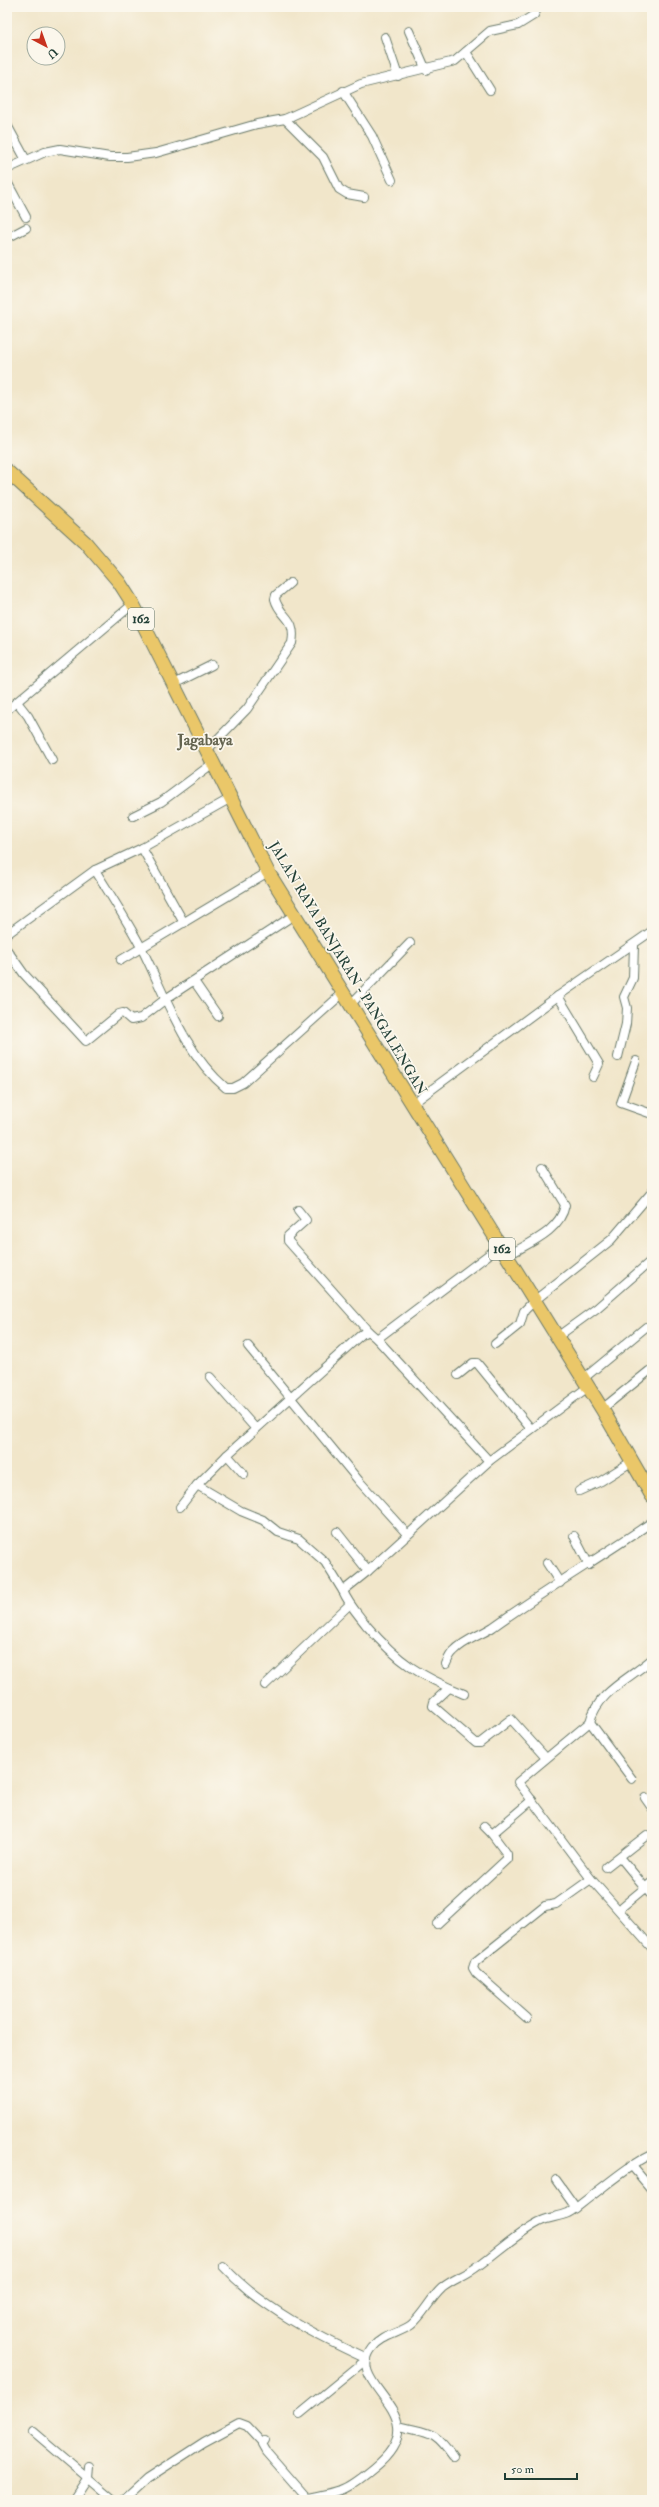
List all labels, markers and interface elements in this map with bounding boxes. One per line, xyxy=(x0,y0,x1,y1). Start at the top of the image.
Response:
north arrow xyxy=(26,26,66,66)
text: U xyxy=(44,45,60,62)
road number: 162 xyxy=(128,608,154,630)
district label: Jagabaya xyxy=(177,730,233,751)
street label: JALAN RAYA BANJARAN - PANGALENGAN xyxy=(265,837,431,1098)
road number: 162 xyxy=(489,1238,515,1260)
scale bar xyxy=(505,2455,577,2481)
text: 50 m xyxy=(511,2462,535,2477)

